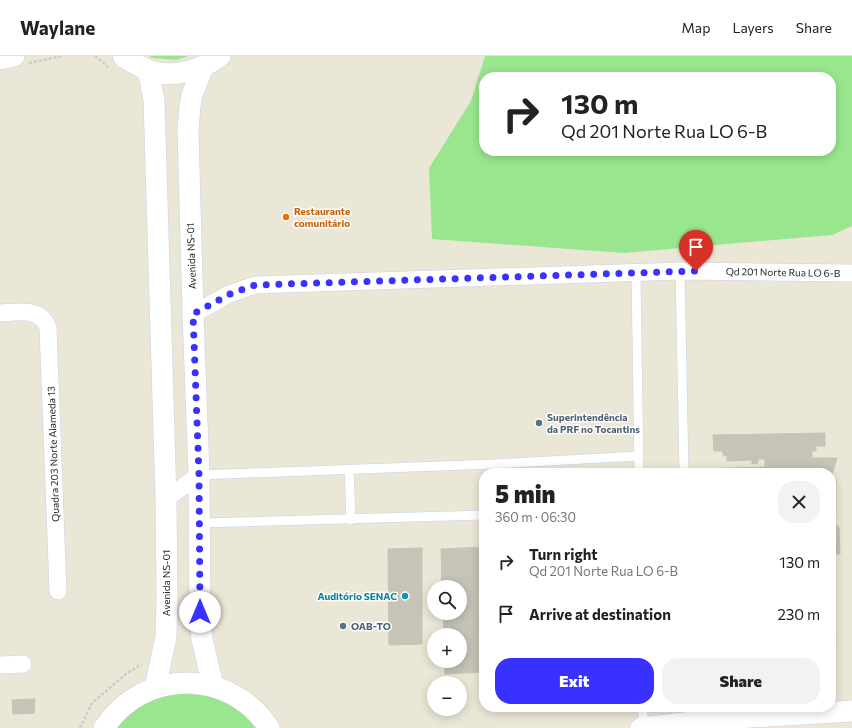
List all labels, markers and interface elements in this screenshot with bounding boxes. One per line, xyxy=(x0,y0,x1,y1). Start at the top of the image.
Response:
text: Waylane xyxy=(20,16,95,39)
text: Map xyxy=(682,19,710,36)
text: Layers xyxy=(732,19,774,36)
text: Share xyxy=(796,19,832,36)
text: 130 m xyxy=(561,86,638,120)
icon: right xyxy=(495,88,547,140)
text: Qd 201 Norte Rua LO 6-B xyxy=(561,120,767,142)
place label: Restaurante comunitário xyxy=(294,205,350,229)
marker: Restaurante comunitário xyxy=(281,212,291,222)
street label: Avenida NS-01 xyxy=(184,223,198,289)
pin xyxy=(679,230,713,271)
icon: arrive xyxy=(685,236,707,258)
street label: Qd 201 Norte Rua LO 6-B xyxy=(726,265,841,279)
street label: Quadra 203 Norte Alameda 13 xyxy=(45,386,61,522)
place label: Superintendência da PRF no Tocantins xyxy=(547,411,640,435)
marker: Superintendência da PRF no Tocantins xyxy=(534,418,544,428)
text: 5 min xyxy=(495,479,556,508)
button: close xyxy=(778,481,820,523)
text: 360 m · 06:30 xyxy=(495,509,576,525)
text: Turn right xyxy=(529,545,598,563)
street label: Avenida NS-01 xyxy=(160,550,172,616)
icon: right xyxy=(495,551,517,573)
text: 130 m xyxy=(779,553,820,571)
text: Qd 201 Norte Rua LO 6-B xyxy=(529,563,678,579)
map controls xyxy=(427,580,467,716)
button: search xyxy=(427,580,467,620)
place label: Auditório SENAC xyxy=(317,590,397,602)
position arrow xyxy=(179,591,221,633)
marker: Auditório SENAC xyxy=(400,591,410,601)
icon: arrive xyxy=(495,603,517,625)
text: Arrive at destination xyxy=(529,605,671,623)
text: 230 m xyxy=(777,605,820,623)
place label: OAB-TO xyxy=(351,620,391,632)
marker: OAB-TO xyxy=(338,621,348,631)
button: + xyxy=(427,628,467,668)
button: Exit xyxy=(495,658,654,704)
button: Share xyxy=(662,658,820,704)
button: − xyxy=(427,676,467,716)

